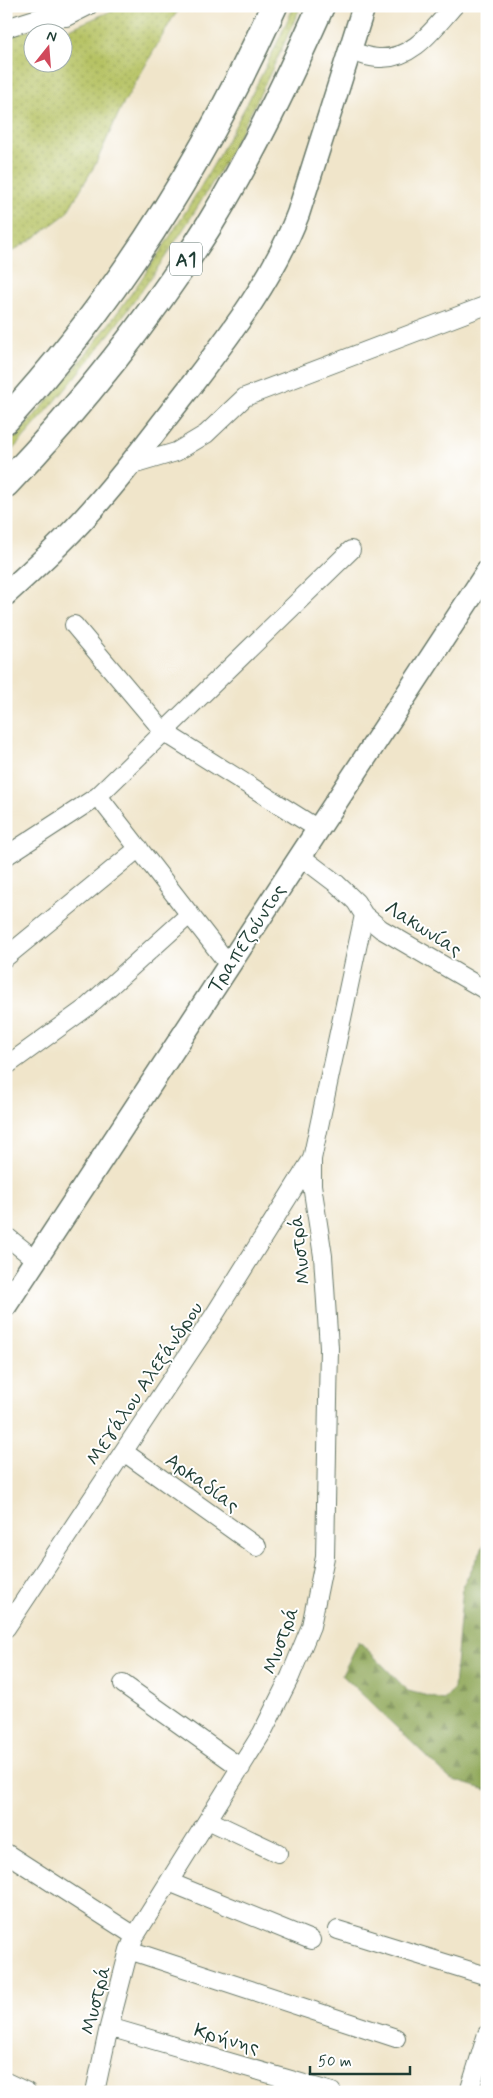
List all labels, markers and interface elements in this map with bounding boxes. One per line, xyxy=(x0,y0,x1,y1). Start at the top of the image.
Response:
north arrow xyxy=(22,22,72,72)
text: N xyxy=(44,27,59,46)
road number: Α1 xyxy=(170,242,202,276)
street label: Τραπεζούντος xyxy=(202,879,293,999)
street label: Λακωνίας xyxy=(379,895,467,964)
street label: Μυστρά xyxy=(283,1213,318,1286)
street label: Μεγάλου Αλεξάνδρου xyxy=(80,1297,210,1471)
street label: Αρκαδίας xyxy=(160,1447,245,1519)
street label: Μυστρά xyxy=(257,1602,306,1678)
street label: Μυστρά xyxy=(75,1963,118,2038)
street label: Κρήνης xyxy=(191,2017,263,2062)
scale bar xyxy=(310,2043,410,2075)
text: 50 m xyxy=(318,2052,352,2072)

